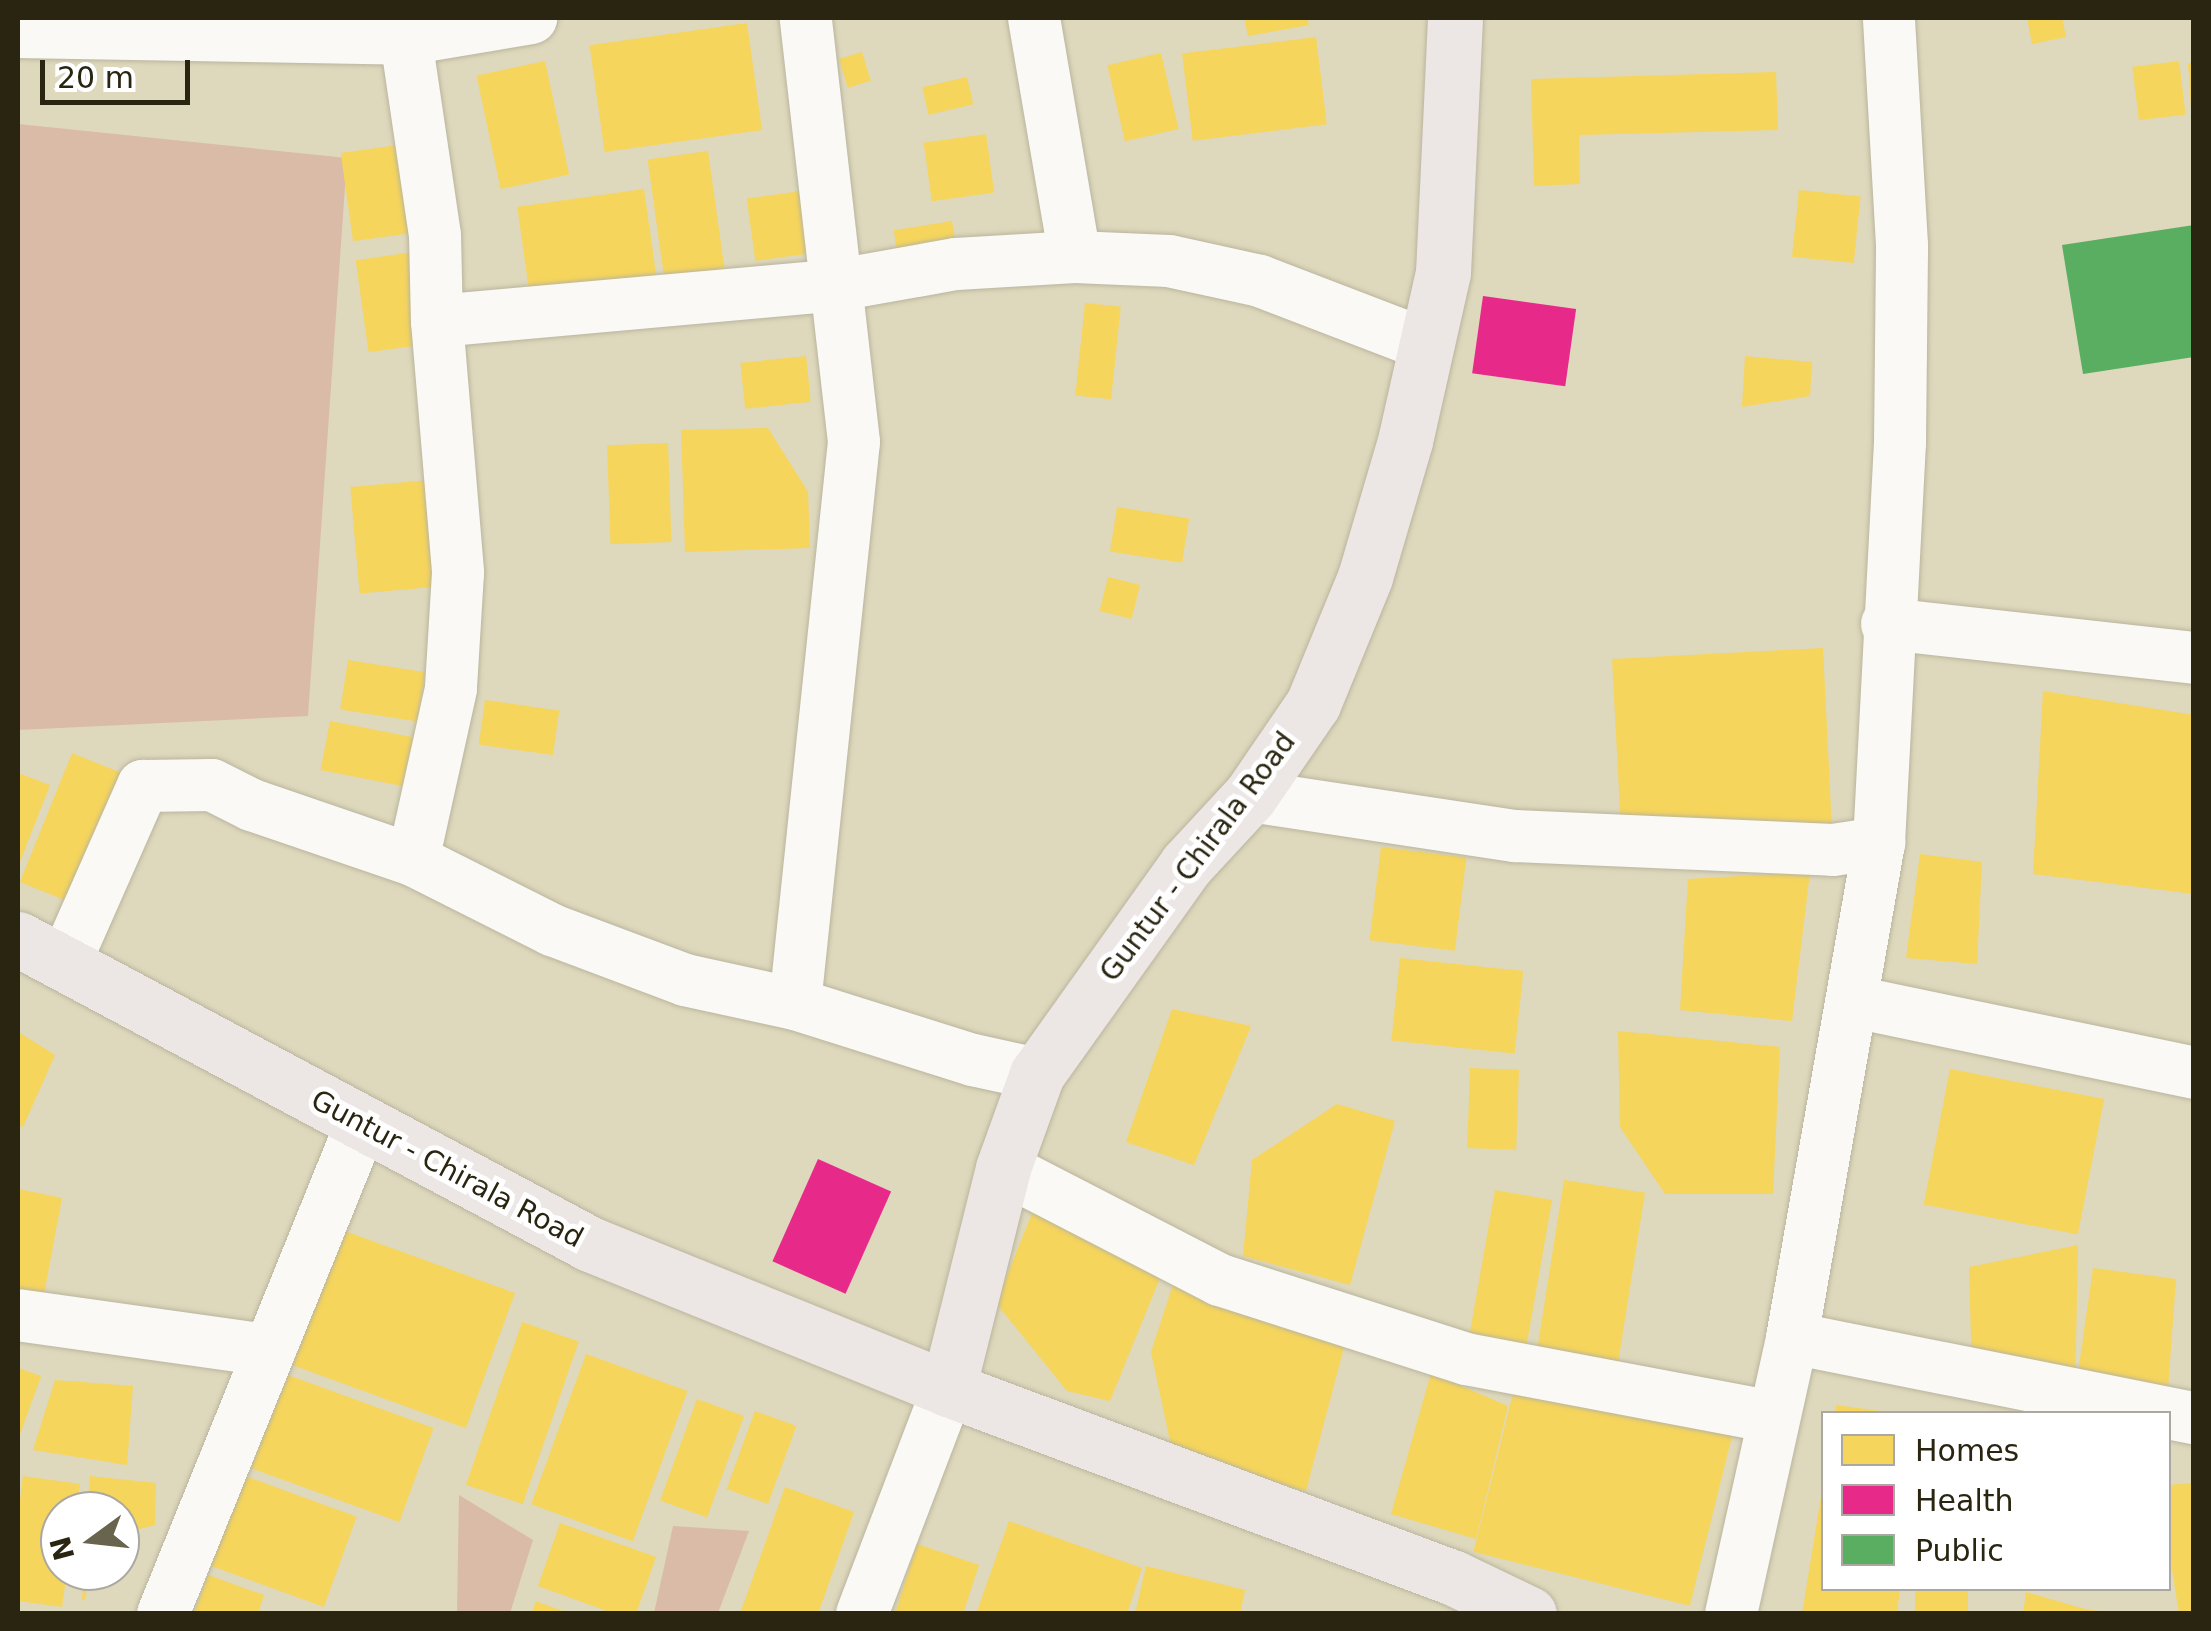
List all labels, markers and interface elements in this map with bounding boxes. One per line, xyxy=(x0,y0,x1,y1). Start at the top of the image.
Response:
scale bar xyxy=(45,40,195,102)
text: 20 m xyxy=(57,60,134,95)
street label: Guntur - Chirala Road xyxy=(1093,726,1303,988)
street label: Guntur - Chirala Road xyxy=(305,1083,589,1255)
legend xyxy=(1821,1411,2171,1591)
text: Homes xyxy=(1915,1433,2019,1468)
text: Health xyxy=(1915,1483,2014,1518)
north arrow xyxy=(40,1491,140,1591)
text: N xyxy=(44,1533,81,1564)
text: Public xyxy=(1915,1533,2004,1568)

